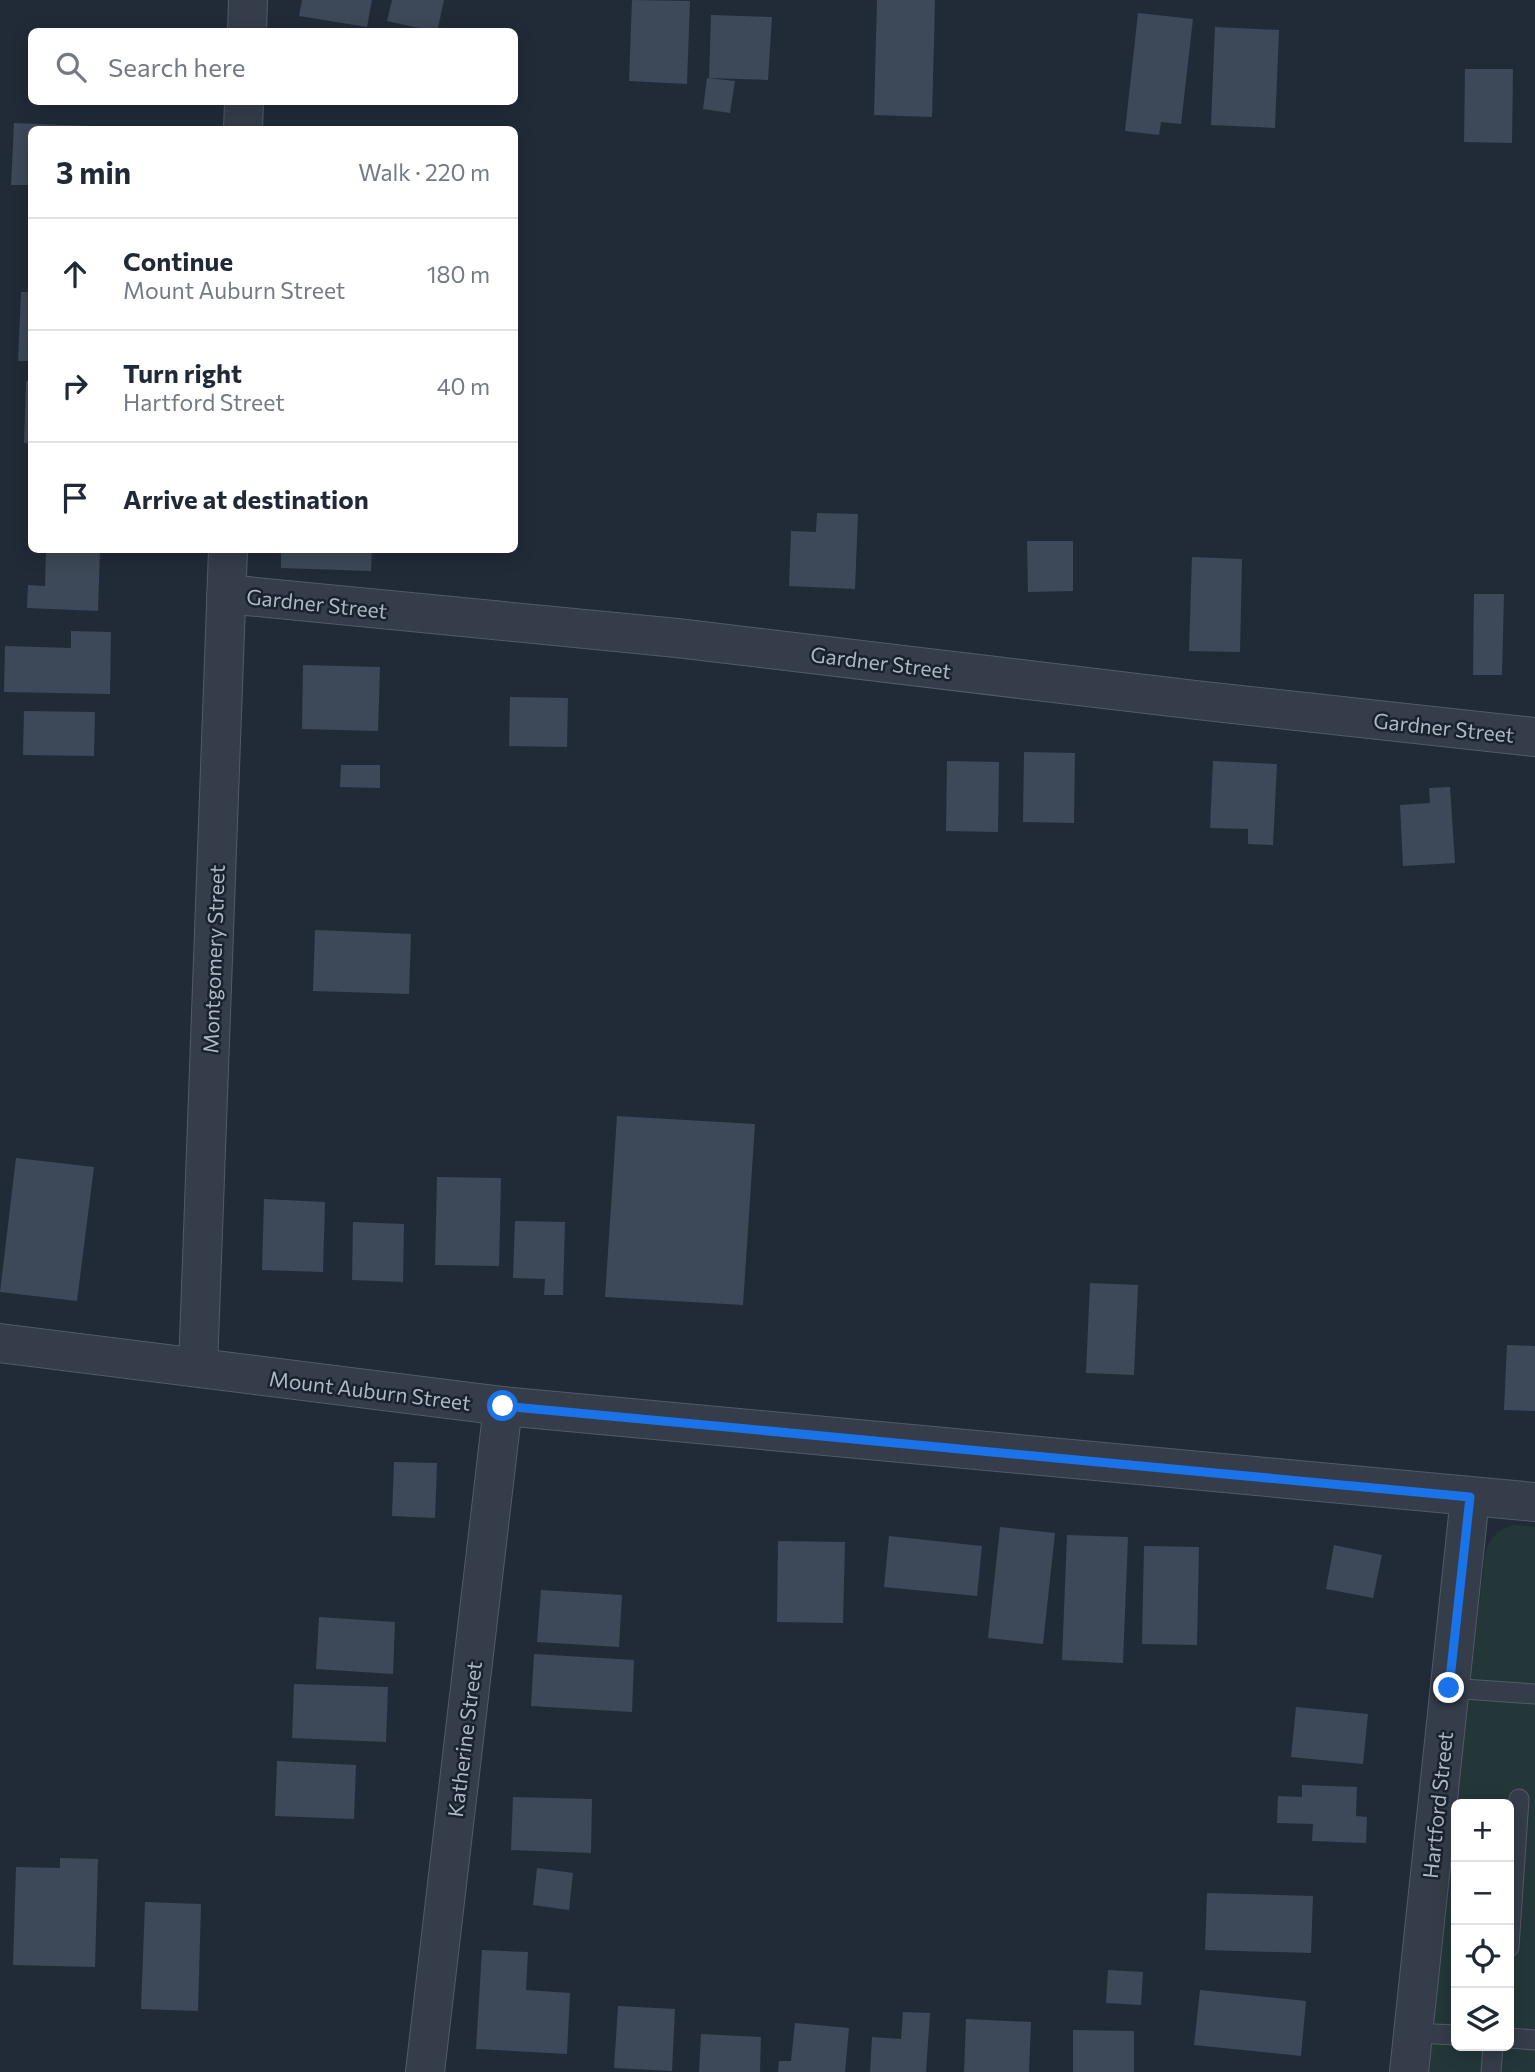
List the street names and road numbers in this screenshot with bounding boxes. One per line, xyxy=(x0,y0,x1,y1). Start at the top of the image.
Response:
street label: Gardner Street xyxy=(245,583,389,623)
street label: Gardner Street xyxy=(809,641,953,683)
street label: Gardner Street xyxy=(1372,707,1516,747)
street label: Montgomery Street xyxy=(197,864,229,1054)
street label: Mount Auburn Street xyxy=(268,1365,472,1415)
street label: Katherine Street xyxy=(442,1660,486,1818)
street label: Hartford Street xyxy=(1417,1730,1457,1880)

